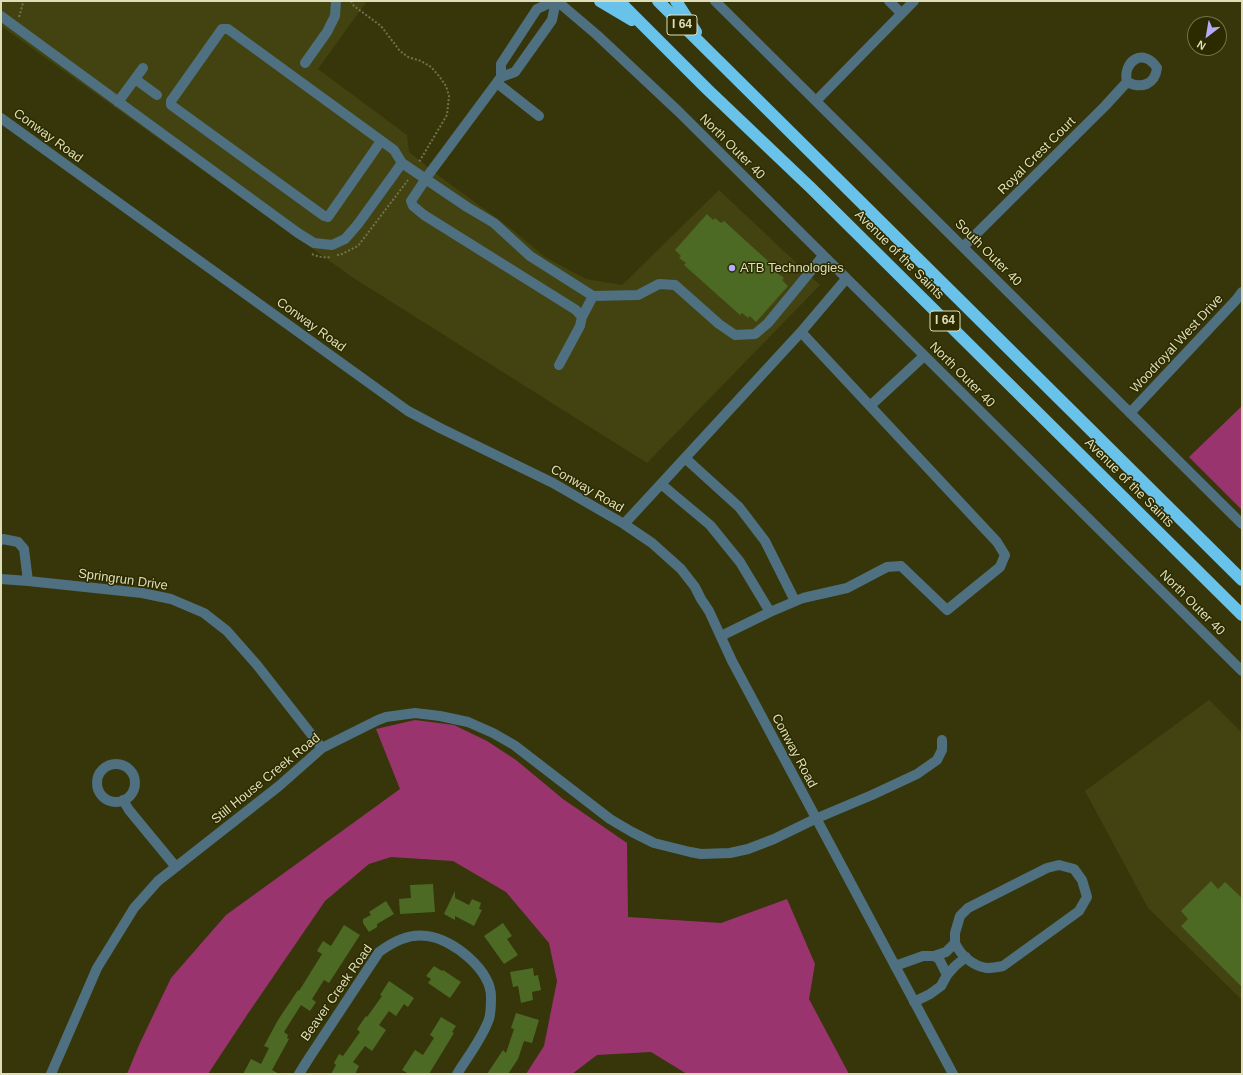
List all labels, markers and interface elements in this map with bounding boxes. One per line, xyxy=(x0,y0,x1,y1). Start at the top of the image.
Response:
road number: I 64 xyxy=(667,15,697,35)
north arrow xyxy=(1187,16,1227,56)
text: N xyxy=(1195,38,1208,53)
street label: Conway Road xyxy=(10,106,86,166)
street label: North Outer 40 xyxy=(696,111,768,183)
street label: Royal Crest Court xyxy=(995,114,1079,198)
street label: Avenue of the Saints xyxy=(851,207,947,303)
street label: South Outer 40 xyxy=(951,216,1025,290)
place label: ATB Technologies xyxy=(740,260,844,276)
marker: ATB Technologies xyxy=(727,263,737,273)
street label: Woodroyal West Drive xyxy=(1127,292,1227,396)
street label: Conway Road xyxy=(273,295,349,355)
road number: I 64 xyxy=(930,311,960,331)
street label: North Outer 40 xyxy=(926,339,998,411)
street label: Avenue of the Saints xyxy=(1081,435,1177,531)
street label: Conway Road xyxy=(548,462,626,516)
street label: Springrun Drive xyxy=(77,566,169,594)
street label: North Outer 40 xyxy=(1156,567,1228,639)
street label: Conway Road xyxy=(768,711,820,791)
street label: Still House Creek Road xyxy=(209,730,323,828)
street label: Beaver Creek Road xyxy=(298,942,376,1044)

